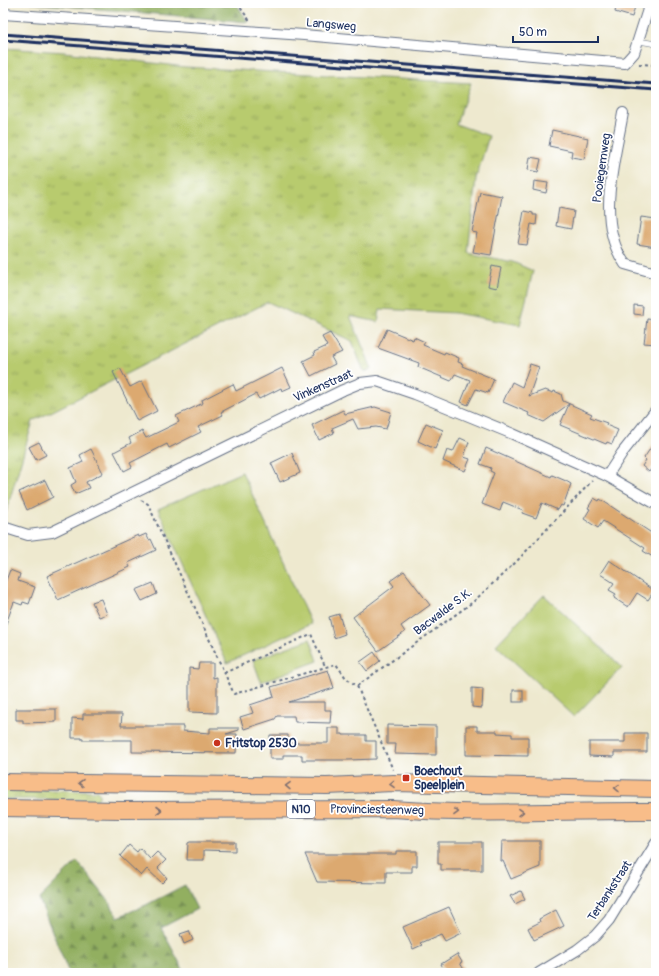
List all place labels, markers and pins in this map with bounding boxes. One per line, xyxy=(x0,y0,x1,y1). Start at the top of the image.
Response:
place label: Fritstop 2530 xyxy=(225,736,297,751)
marker: Fritstop 2530 xyxy=(212,738,222,748)
place label: Boechout Speelplein xyxy=(414,764,465,793)
marker: Boechout Speelplein xyxy=(401,773,411,783)

